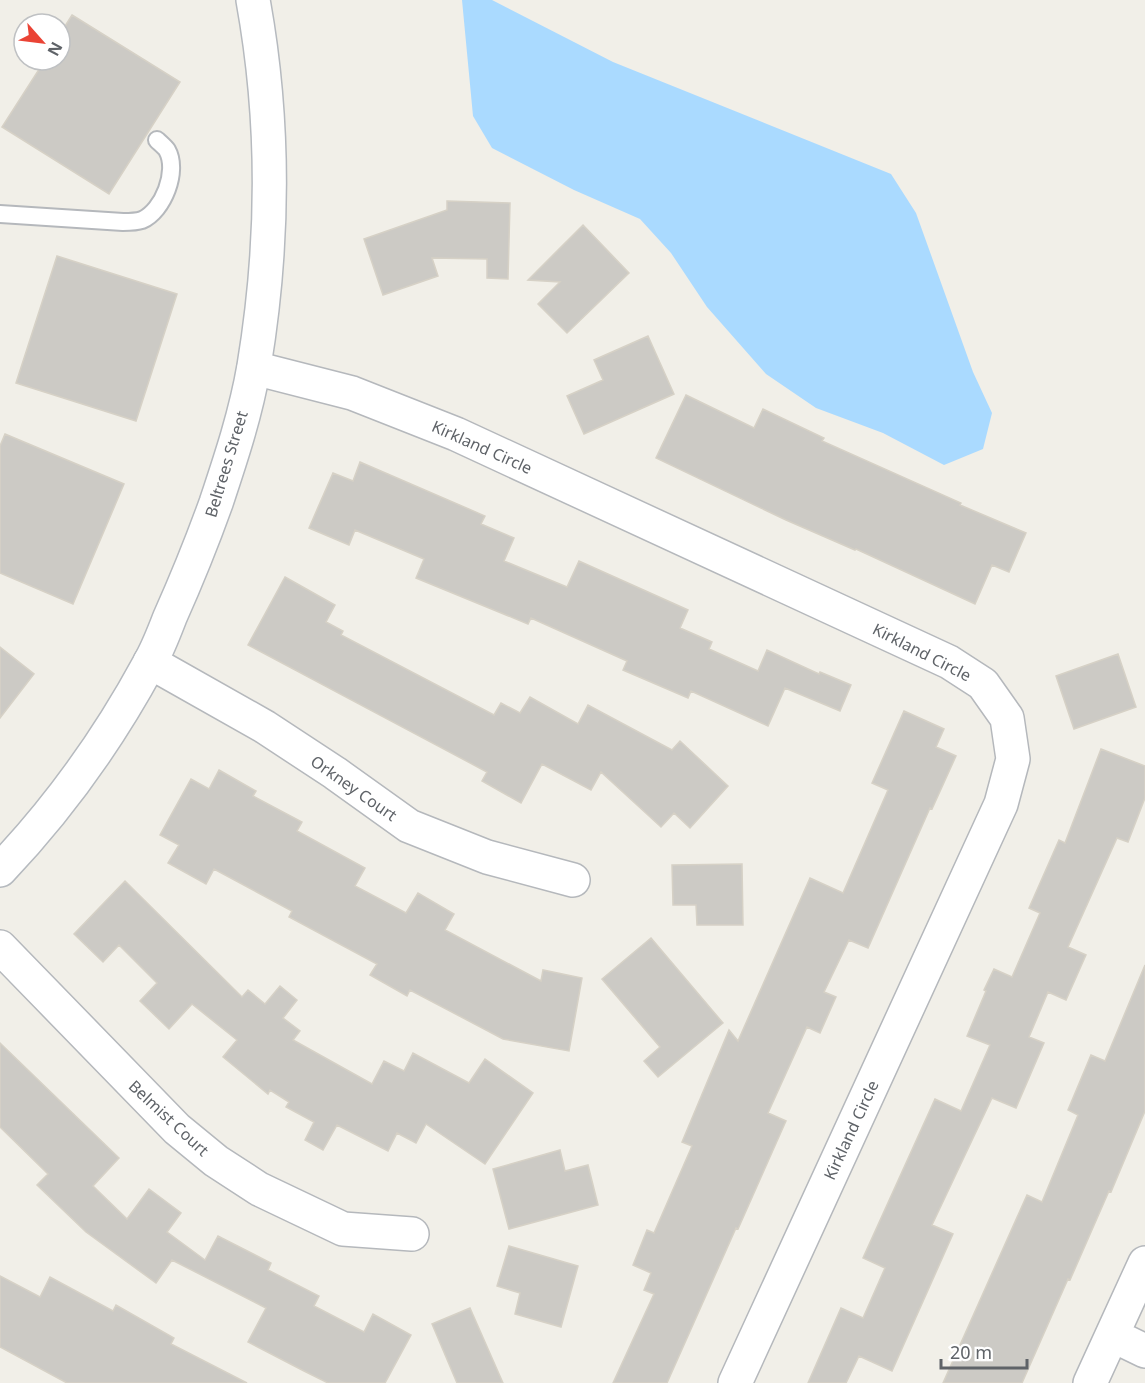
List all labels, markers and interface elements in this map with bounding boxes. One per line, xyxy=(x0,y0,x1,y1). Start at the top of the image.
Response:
north arrow xyxy=(12,12,72,72)
text: N xyxy=(42,38,68,60)
street label: Beltrees Street xyxy=(199,408,253,520)
street label: Kirkland Circle xyxy=(428,415,536,479)
street label: Kirkland Circle xyxy=(869,618,975,686)
street label: Orkney Court xyxy=(306,750,402,826)
street label: Belmist Court xyxy=(124,1075,214,1161)
street label: Kirkland Circle xyxy=(818,1077,884,1183)
scale bar xyxy=(941,1332,1026,1370)
text: 20 m xyxy=(950,1340,992,1364)

